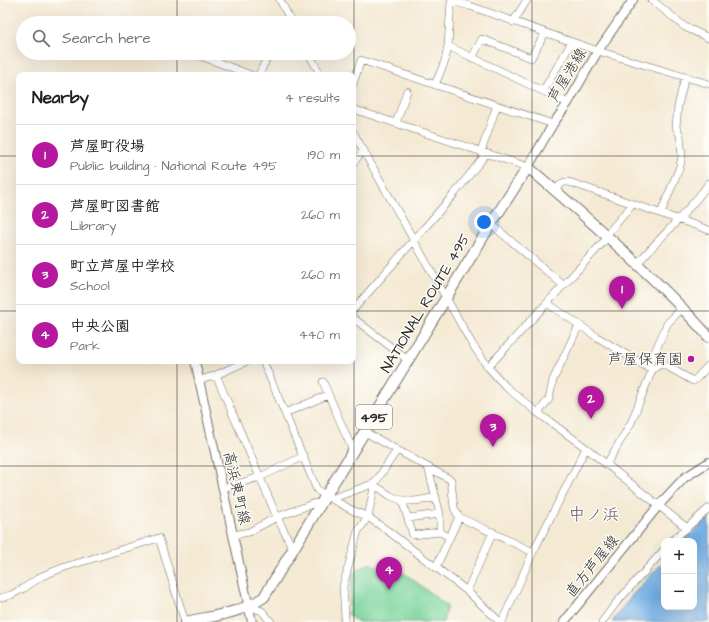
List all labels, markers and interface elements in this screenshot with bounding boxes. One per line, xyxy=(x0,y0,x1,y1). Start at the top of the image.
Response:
search box xyxy=(16,16,356,60)
icon: search xyxy=(30,27,52,49)
text: Search here xyxy=(62,28,151,49)
street label: 芦屋港線 xyxy=(543,44,592,106)
text: Nearby xyxy=(32,86,89,110)
text: 4 results xyxy=(285,89,340,107)
text: 芦屋町役場 xyxy=(70,136,145,157)
text: 1 xyxy=(44,146,46,164)
text: 190 m xyxy=(307,146,340,164)
text: Public building · National Route 495 xyxy=(70,157,277,175)
text: 芦屋町図書館 xyxy=(70,196,160,217)
text: 2 xyxy=(41,206,49,224)
text: 260 m xyxy=(301,206,340,224)
your location xyxy=(474,212,494,232)
text: Library xyxy=(70,217,116,235)
street label: NATIONAL ROUTE 495 xyxy=(376,229,476,377)
text: 町立芦屋中学校 xyxy=(70,256,175,277)
text: 3 xyxy=(42,266,48,284)
text: 260 m xyxy=(301,266,340,284)
pin: 1 xyxy=(609,276,635,309)
text: School xyxy=(70,277,110,295)
text: 中央公園 xyxy=(70,316,130,337)
text: 4 xyxy=(41,326,49,344)
text: 440 m xyxy=(299,326,340,344)
text: Park xyxy=(70,337,100,355)
place label: 芦屋保育園 xyxy=(608,349,683,370)
marker: 芦屋保育園 xyxy=(686,354,696,364)
pin: 2 xyxy=(578,386,604,419)
road number: 495 xyxy=(356,405,392,429)
pin: 3 xyxy=(480,414,506,447)
street label: 高浜東町線 xyxy=(218,449,255,527)
district label: 中ノ浜 xyxy=(569,503,620,527)
street label: 直方芦屋線 xyxy=(561,531,624,602)
map controls xyxy=(661,538,697,610)
button: + xyxy=(661,538,697,574)
pin: 4 xyxy=(376,557,402,590)
button: − xyxy=(661,574,697,610)

